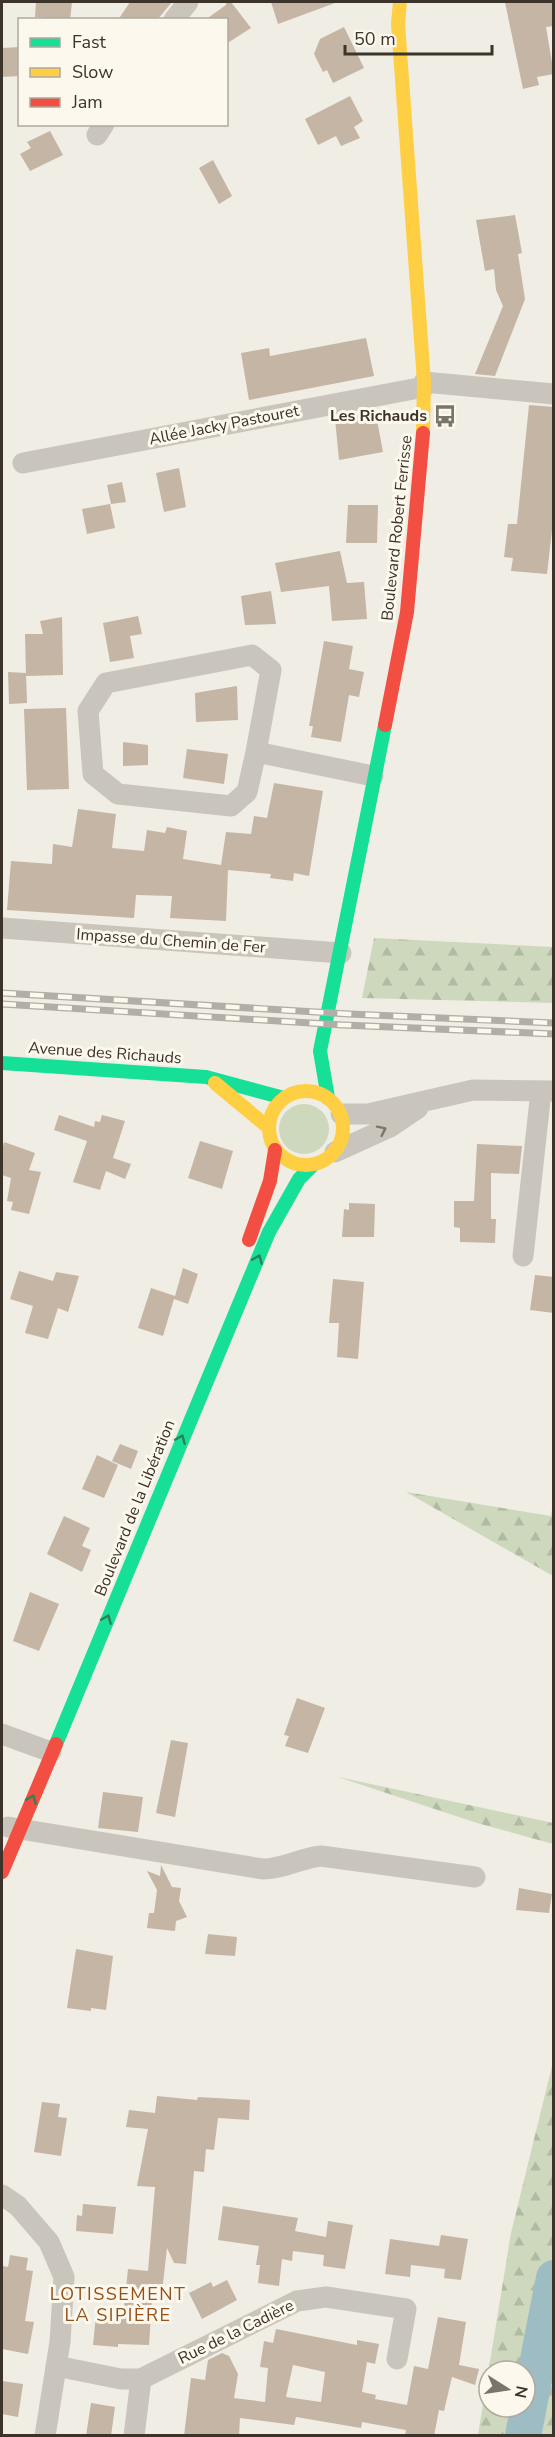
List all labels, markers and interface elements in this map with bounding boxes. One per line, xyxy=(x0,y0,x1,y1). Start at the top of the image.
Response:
legend xyxy=(18,18,228,126)
scale bar xyxy=(345,18,492,56)
text: 50 m xyxy=(354,27,396,51)
text: Fast xyxy=(72,30,107,54)
text: Slow xyxy=(72,60,113,84)
text: Jam xyxy=(71,90,103,114)
street label: Allée Jacky Pastouret xyxy=(147,400,301,450)
bus stop icon: Les Richauds xyxy=(432,403,458,429)
place label: Les Richauds xyxy=(330,405,427,427)
street label: Boulevard Robert Ferrisse xyxy=(376,434,418,622)
street label: Impasse du Chemin de Fer xyxy=(76,923,267,959)
street label: Avenue des Richauds xyxy=(28,1037,182,1069)
one-way arrow xyxy=(376,1125,387,1137)
one-way arrow xyxy=(251,1255,263,1266)
street label: Boulevard de la Libération xyxy=(90,1417,180,1599)
one-way arrow xyxy=(174,1434,186,1445)
one-way arrow xyxy=(100,1614,112,1625)
one-way arrow xyxy=(25,1794,37,1805)
district label: LOTISSEMENT LA SIPIÈRE xyxy=(50,2282,186,2327)
street label: Rue de la Cadière xyxy=(174,2294,298,2370)
north arrow xyxy=(477,2359,537,2419)
text: N xyxy=(509,2384,533,2400)

